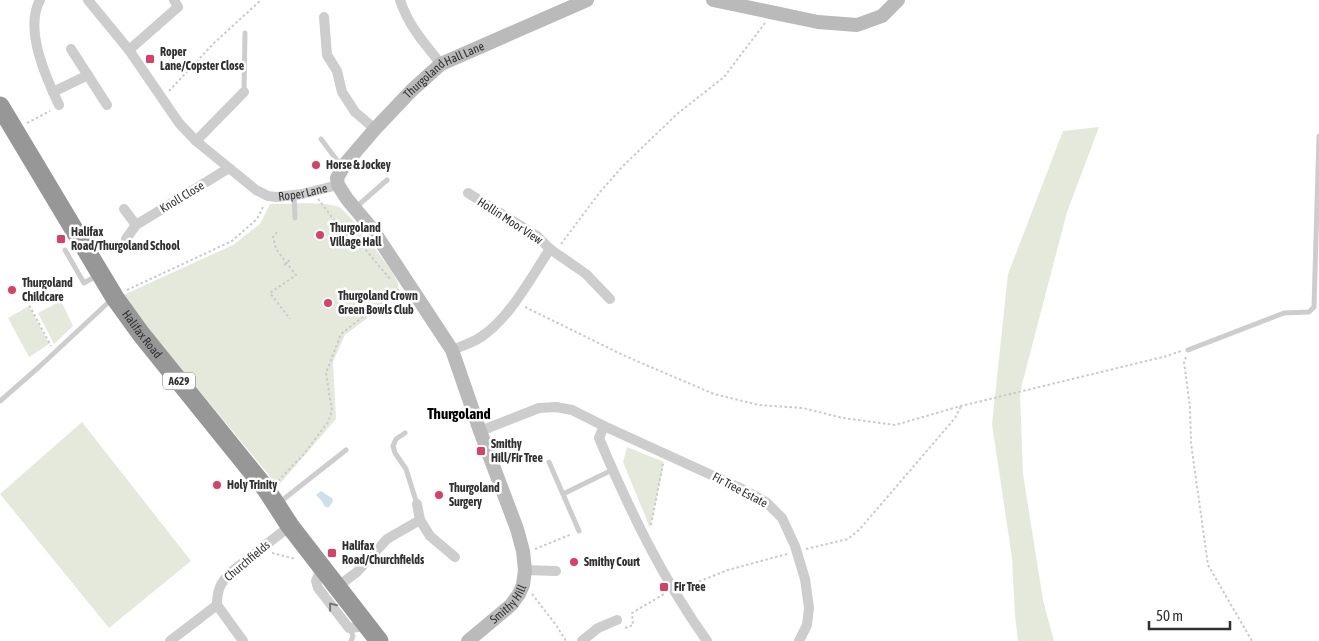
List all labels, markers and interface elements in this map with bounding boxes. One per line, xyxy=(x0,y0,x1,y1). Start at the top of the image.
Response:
street label: Thurgoland Hall Lane xyxy=(401,39,486,101)
place label: Roper Lane/Copster Close xyxy=(160,45,245,73)
marker: Roper Lane/Copster Close xyxy=(144,53,156,65)
place label: Horse & Jockey xyxy=(326,158,391,172)
marker: Horse & Jockey xyxy=(310,159,322,171)
street label: Knoll Close xyxy=(157,178,207,216)
street label: Roper Lane xyxy=(278,181,329,204)
street label: Hollin Moor View xyxy=(475,195,545,247)
place label: Thurgoland Village Hall xyxy=(329,221,382,249)
place label: Halifax Road/Thurgoland School xyxy=(71,225,181,253)
marker: Thurgoland Village Hall xyxy=(314,229,326,241)
marker: Halifax Road/Thurgoland School xyxy=(55,233,67,245)
place label: Thurgoland Childcare xyxy=(22,276,73,304)
marker: Thurgoland Childcare xyxy=(6,284,18,296)
place label: Thurgoland Crown Green Bowls Club xyxy=(338,289,418,317)
marker: Thurgoland Crown Green Bowls Club xyxy=(322,297,334,309)
street label: Halifax Road xyxy=(119,307,165,361)
road number: A629 xyxy=(163,372,195,390)
district label: Thurgoland xyxy=(427,405,491,422)
place label: Smithy Hill/Fir Tree xyxy=(491,437,543,465)
marker: Smithy Hill/Fir Tree xyxy=(475,445,487,457)
street label: Fir Tree Estate xyxy=(710,470,770,510)
place label: Holy Trinity xyxy=(227,478,277,492)
marker: Holy Trinity xyxy=(211,479,223,491)
place label: Thurgoland Surgery xyxy=(449,481,500,509)
marker: Thurgoland Surgery xyxy=(433,489,445,501)
street label: Churchfields xyxy=(221,538,273,584)
place label: Halifax Road/Churchfields xyxy=(342,539,425,567)
marker: Halifax Road/Churchfields xyxy=(326,547,338,559)
place label: Smithy Court xyxy=(584,555,641,569)
marker: Smithy Court xyxy=(568,556,580,568)
place label: Fir Tree xyxy=(674,580,706,594)
marker: Fir Tree xyxy=(658,581,670,593)
street label: Smithy Hill xyxy=(487,582,530,627)
scale bar xyxy=(1149,598,1230,630)
one-way arrow xyxy=(329,603,337,612)
text: 50 m xyxy=(1156,607,1183,624)

